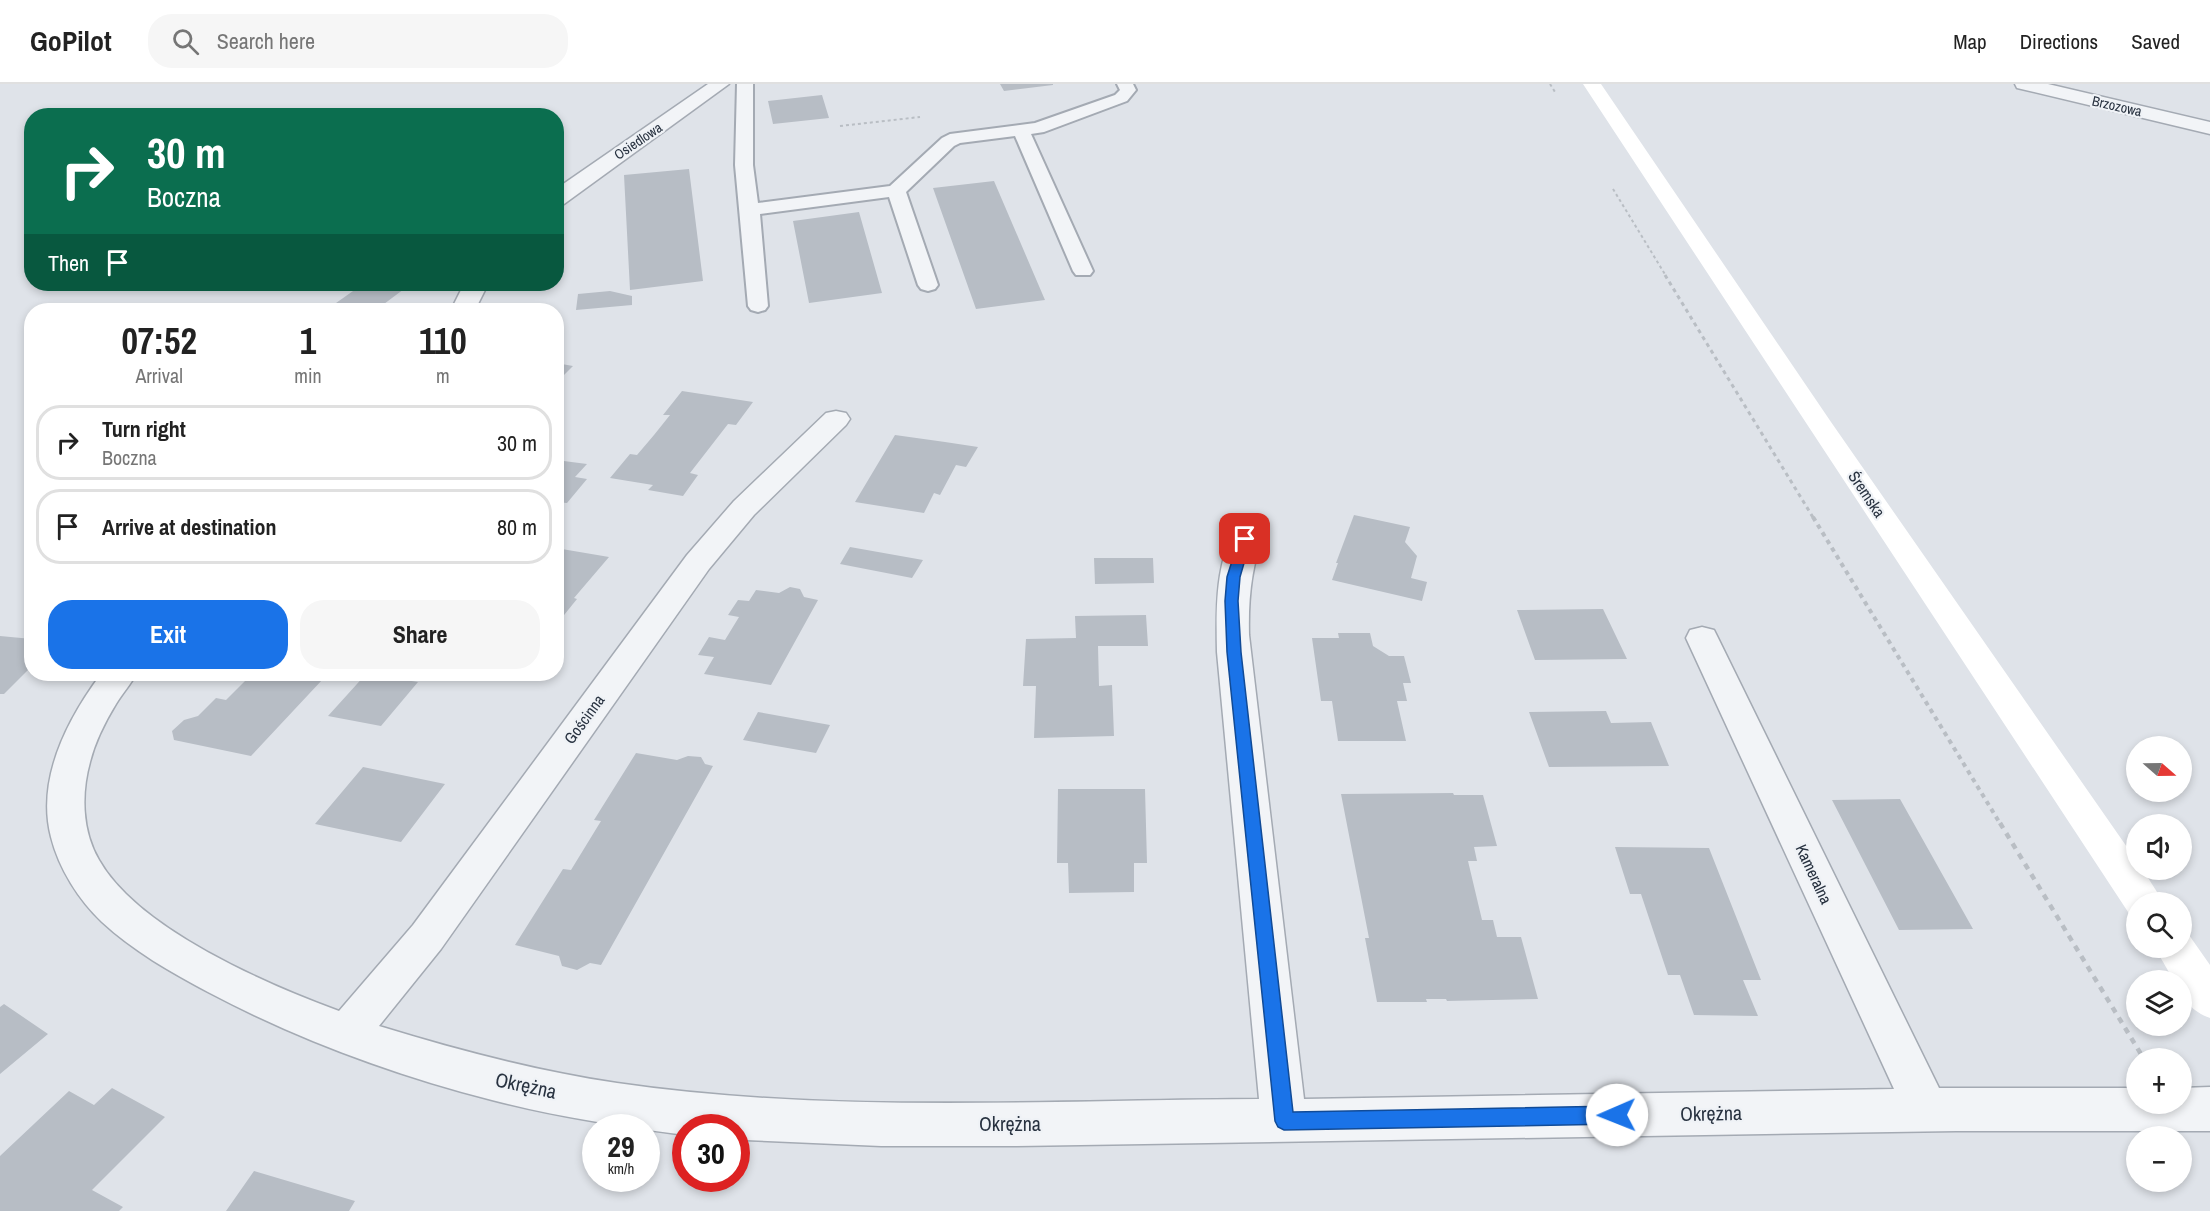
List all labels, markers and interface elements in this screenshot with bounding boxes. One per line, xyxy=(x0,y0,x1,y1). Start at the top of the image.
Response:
search box xyxy=(148,14,568,68)
text: GoPilot xyxy=(30,22,112,60)
icon: search xyxy=(169,25,202,58)
text: Search here xyxy=(217,26,315,56)
text: Map xyxy=(1953,27,1987,56)
text: Directions xyxy=(2020,27,2098,56)
text: Saved xyxy=(2131,27,2180,56)
street label: Brzozowa xyxy=(2090,92,2144,121)
street label: Osiedlowa xyxy=(610,118,666,164)
text: 30 m xyxy=(147,125,226,181)
icon: right xyxy=(48,132,126,210)
text: Boczna xyxy=(147,179,221,215)
icon: arrive xyxy=(101,246,134,279)
text: Then xyxy=(48,248,89,278)
text: 07:52 xyxy=(121,317,197,365)
text: 1 xyxy=(300,317,316,365)
text: 110 xyxy=(419,317,467,365)
text: Arrival xyxy=(135,362,183,389)
text: min xyxy=(294,362,322,389)
text: m xyxy=(436,362,450,389)
text: Turn right xyxy=(102,414,186,444)
icon: right xyxy=(51,426,84,459)
text: 30 m xyxy=(497,428,537,458)
text: Boczna xyxy=(102,444,157,471)
street label: Śremska xyxy=(1843,466,1891,522)
icon: arrive xyxy=(51,510,84,543)
text: Arrive at destination xyxy=(102,512,276,542)
text: 80 m xyxy=(497,512,537,542)
pin xyxy=(1219,513,1270,564)
icon: arrive xyxy=(1228,522,1261,555)
button: Exit xyxy=(48,600,288,669)
button: Share xyxy=(300,600,540,669)
street label: Gościnna xyxy=(559,689,610,748)
north arrow xyxy=(2126,736,2192,802)
map controls xyxy=(2126,736,2192,1192)
button: sound xyxy=(2126,814,2192,880)
street label: Kameralna xyxy=(1791,841,1838,908)
button: search xyxy=(2126,892,2192,958)
button: layers xyxy=(2126,970,2192,1036)
button: + xyxy=(2126,1048,2192,1114)
street label: Okrężna xyxy=(493,1065,559,1105)
position arrow xyxy=(1585,1083,1649,1147)
street label: Okrężna xyxy=(1680,1099,1742,1127)
street label: Okrężna xyxy=(979,1110,1041,1137)
speed limit sign: 30 xyxy=(672,1114,750,1192)
text: 29 xyxy=(607,1126,635,1166)
button: − xyxy=(2126,1126,2192,1192)
text: km/h xyxy=(608,1158,634,1179)

